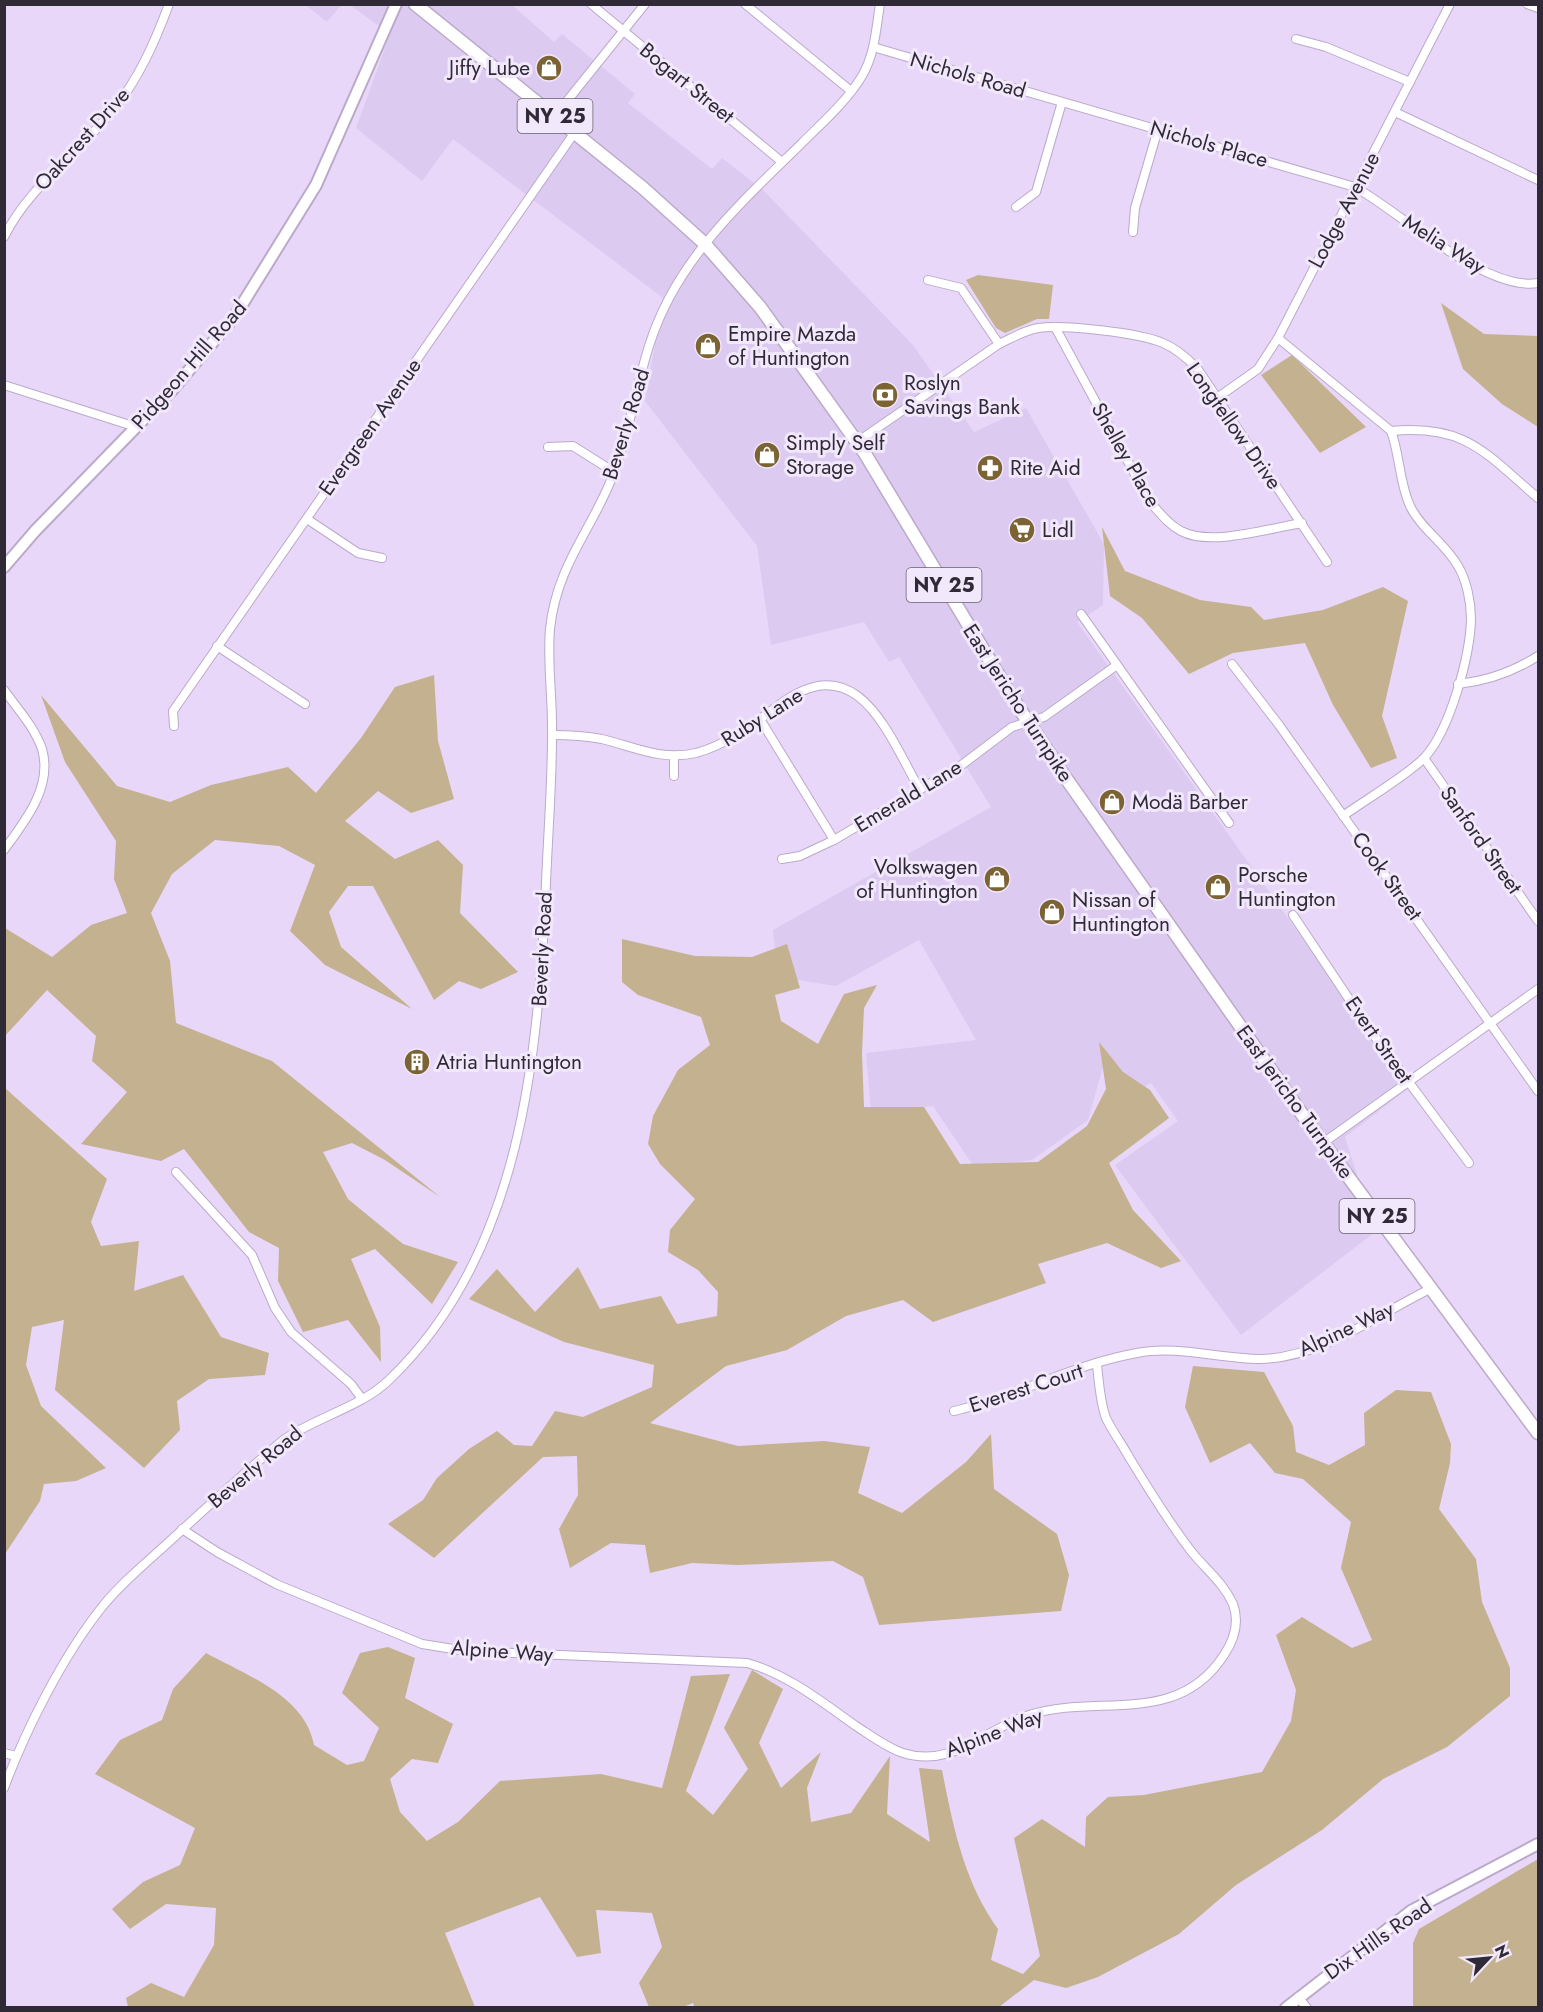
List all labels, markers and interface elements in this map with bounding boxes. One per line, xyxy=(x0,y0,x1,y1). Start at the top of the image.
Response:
street label: Bogart Street xyxy=(633,36,741,130)
street label: Nichols Road xyxy=(907,44,1029,106)
place label: Jiffy Lube xyxy=(446,53,530,83)
shop icon: Jiffy Lube xyxy=(534,53,564,83)
street label: Oakcrest Drive xyxy=(27,81,137,197)
road number: NY 25 xyxy=(518,99,592,133)
street label: Nichols Place xyxy=(1147,113,1272,175)
street label: Lodge Avenue xyxy=(1301,147,1387,273)
street label: Melia Way xyxy=(1397,207,1492,282)
street label: Pidgeon Hill Road xyxy=(124,294,254,436)
place label: Empire Mazda of Huntington xyxy=(728,319,856,373)
shop icon: Empire Mazda of Huntington xyxy=(693,331,723,361)
street label: Evergreen Avenue xyxy=(311,352,429,502)
street label: Longfellow Drive xyxy=(1179,356,1289,496)
street label: Beverly Road xyxy=(595,365,657,483)
place label: Roslyn Savings Bank xyxy=(904,368,1021,422)
bank icon: Roslyn Savings Bank xyxy=(870,380,900,410)
street label: Shelley Place xyxy=(1084,397,1168,513)
place label: Simply Self Storage xyxy=(786,428,886,482)
shop icon: Simply Self Storage xyxy=(752,440,782,470)
pharmacy icon: Rite Aid xyxy=(975,453,1005,483)
place label: Rite Aid xyxy=(1010,453,1081,483)
supermarket icon: Lidl xyxy=(1007,515,1037,545)
place label: Lidl xyxy=(1042,515,1074,545)
road number: NY 25 xyxy=(906,568,982,602)
street label: East Jericho Turnpike xyxy=(956,618,1081,788)
street label: Ruby Lane xyxy=(715,680,809,754)
street label: Emerald Lane xyxy=(849,752,968,840)
street label: Sanford Street xyxy=(1433,780,1529,900)
shop icon: Modä Barber xyxy=(1097,787,1127,817)
place label: Modä Barber xyxy=(1132,787,1249,817)
street label: Cook Street xyxy=(1345,826,1429,926)
place label: Volkswagen of Huntington xyxy=(856,852,978,906)
place label: Porsche Huntington xyxy=(1238,860,1336,914)
shop icon: Volkswagen of Huntington xyxy=(982,864,1012,894)
shop icon: Porsche Huntington xyxy=(1203,872,1233,902)
place label: Nissan of Huntington xyxy=(1072,885,1170,939)
street label: Beverly Road xyxy=(524,891,560,1007)
shop icon: Nissan of Huntington xyxy=(1037,897,1067,927)
street label: Evert Street xyxy=(1338,990,1420,1090)
street label: East Jericho Turnpike xyxy=(1229,1019,1361,1185)
building icon: Atria Huntington xyxy=(402,1047,432,1077)
place label: Atria Huntington xyxy=(436,1047,582,1077)
road number: NY 25 xyxy=(1340,1199,1414,1233)
street label: Alpine Way xyxy=(1293,1293,1399,1364)
street label: Everest Court xyxy=(965,1356,1087,1420)
street label: Beverly Road xyxy=(201,1419,309,1515)
street label: Alpine Way xyxy=(450,1632,555,1670)
street label: Alpine Way xyxy=(941,1700,1048,1765)
street label: Dix Hills Road xyxy=(1318,1891,1438,1987)
north arrow xyxy=(1459,1928,1519,1988)
text: N xyxy=(1489,1941,1515,1962)

